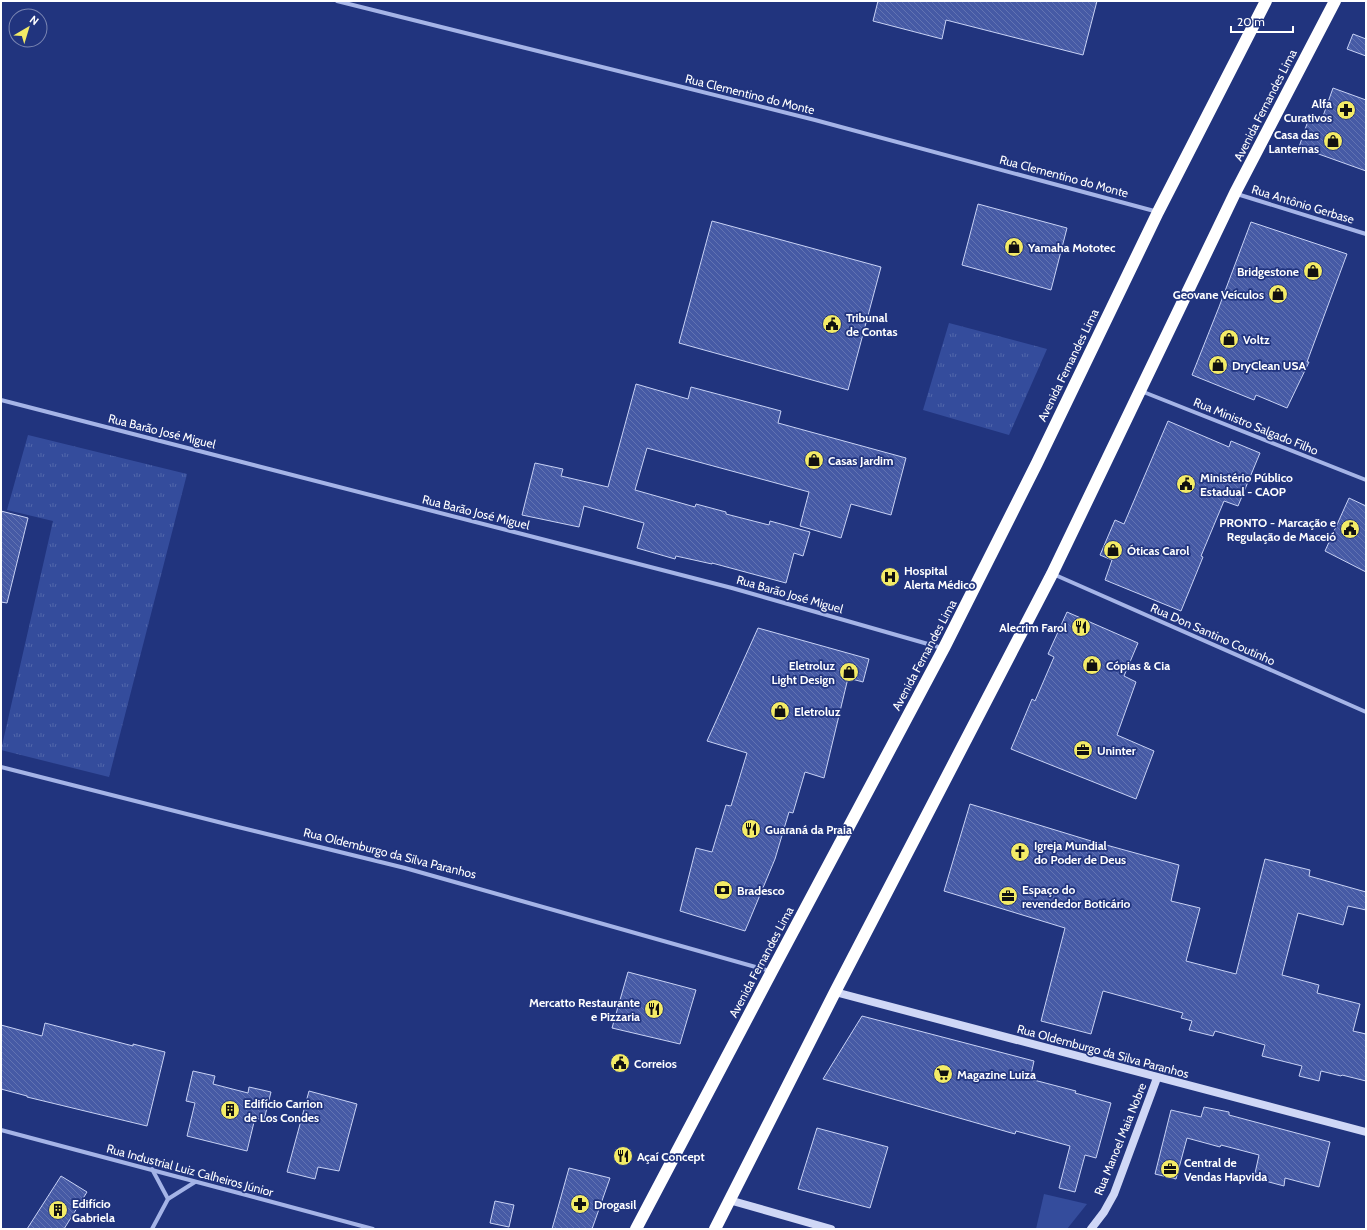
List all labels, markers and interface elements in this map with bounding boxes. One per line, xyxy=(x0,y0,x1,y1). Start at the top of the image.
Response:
north arrow xyxy=(8,8,48,48)
scale bar xyxy=(1231,8,1293,34)
text: N xyxy=(27,12,42,28)
text: 20 m xyxy=(1237,14,1265,29)
street label: Avenida Fernandes Lima xyxy=(1230,46,1300,163)
street label: Rua Clementino do Monte xyxy=(684,71,816,117)
place label: Alfa Curativos xyxy=(1284,96,1332,125)
pharmacy icon: Alfa Curativos xyxy=(1335,99,1357,121)
place label: Casa das Lanternas xyxy=(1269,127,1319,156)
shop icon: Casa das Lanternas xyxy=(1322,130,1344,152)
street label: Rua Clementino do Monte xyxy=(998,152,1130,200)
street label: Rua Antônio Gerbase xyxy=(1250,181,1356,227)
shop icon: Yamaha Mototec xyxy=(1003,236,1025,258)
place label: Yamaha Mototec xyxy=(1027,240,1116,255)
shop icon: Bridgestone xyxy=(1302,260,1324,282)
place label: Bridgestone xyxy=(1237,264,1299,279)
shop icon: Geovane Veículos xyxy=(1267,283,1289,305)
place label: Geovane Veículos xyxy=(1173,287,1264,302)
street label: Avenida Fernandes Lima xyxy=(1034,306,1102,424)
place label: Tribunal de Contas xyxy=(846,310,898,339)
public building icon: Tribunal de Contas xyxy=(821,313,843,335)
shop icon: Voltz xyxy=(1218,328,1240,350)
place label: Voltz xyxy=(1243,332,1270,347)
shop icon: DryClean USA xyxy=(1207,354,1229,376)
place label: DryClean USA xyxy=(1232,358,1306,373)
street label: Rua Ministro Salgado Filho xyxy=(1191,394,1321,458)
street label: Rua Barão José Miguel xyxy=(107,410,217,452)
shop icon: Casas Jardim xyxy=(803,449,825,471)
place label: Casas Jardim xyxy=(828,453,893,468)
place label: Ministério Público Estadual - CAOP xyxy=(1200,470,1293,499)
public building icon: Ministério Público Estadual - CAOP xyxy=(1175,473,1197,495)
street label: Rua Barão José Miguel xyxy=(421,491,531,533)
place label: PRONTO - Marcação e Regulação de Maceió xyxy=(1219,515,1336,544)
public building icon: PRONTO - Marcação e Regulação de Maceió xyxy=(1339,518,1361,540)
shop icon: Óticas Carol xyxy=(1102,539,1124,561)
place label: Óticas Carol xyxy=(1127,543,1189,558)
place label: Hospital Alerta Médico xyxy=(904,563,976,592)
hospital icon: Hospital Alerta Médico xyxy=(879,566,901,588)
street label: Rua Barão José Miguel xyxy=(735,572,845,616)
street label: Avenida Fernandes Lima xyxy=(888,597,960,713)
street label: Rua Don Santino Coutinho xyxy=(1148,600,1278,668)
restaurant icon: Alecrim Farol xyxy=(1070,616,1092,638)
place label: Alecrim Farol xyxy=(999,620,1067,635)
shop icon: Cópias & Cia xyxy=(1081,654,1103,676)
place label: Eletroluz Light Design xyxy=(771,658,835,687)
place label: Cópias & Cia xyxy=(1106,658,1170,673)
shop icon: Eletroluz Light Design xyxy=(838,661,860,683)
shop icon: Eletroluz xyxy=(769,700,791,722)
place label: Eletroluz xyxy=(794,704,841,719)
office icon: Uninter xyxy=(1072,739,1094,761)
place label: Uninter xyxy=(1097,743,1136,758)
restaurant icon: Guaraná da Praia xyxy=(740,818,762,840)
place label: Guaraná da Praia xyxy=(765,822,852,837)
street label: Rua Oldemburgo da Silva Paranhos xyxy=(302,824,478,882)
place label: Igreja Mundial do Poder de Deus xyxy=(1034,838,1126,867)
church icon: Igreja Mundial do Poder de Deus xyxy=(1009,841,1031,863)
bank icon: Bradesco xyxy=(712,879,734,901)
place label: Espaço do revendedor Boticário xyxy=(1022,882,1131,911)
place label: Bradesco xyxy=(737,883,785,898)
office icon: Espaço do revendedor Boticário xyxy=(997,885,1019,907)
street label: Avenida Fernandes Lima xyxy=(725,904,797,1020)
place label: Mercatto Restaurante e Pizzaria xyxy=(529,995,640,1024)
restaurant icon: Mercatto Restaurante e Pizzaria xyxy=(643,998,665,1020)
street label: Rua Oldemburgo da Silva Paranhos xyxy=(1015,1021,1191,1081)
public building icon: Correios xyxy=(609,1052,631,1074)
place label: Correios xyxy=(634,1056,677,1071)
supermarket icon: Magazine Luiza xyxy=(932,1063,954,1085)
place label: Magazine Luiza xyxy=(957,1067,1036,1082)
street label: Rua Manoel Maia Nobre xyxy=(1091,1081,1149,1197)
place label: Edifício Carrion de Los Condes xyxy=(244,1096,323,1125)
building icon: Edifício Carrion de Los Condes xyxy=(219,1099,241,1121)
street label: Rua Industrial Luiz Calheiros Júnior xyxy=(105,1140,275,1200)
restaurant icon: Açaí Concept xyxy=(612,1145,634,1167)
place label: Açaí Concept xyxy=(637,1149,705,1164)
place label: Central de Vendas Hapvida xyxy=(1184,1155,1267,1184)
office icon: Central de Vendas Hapvida xyxy=(1159,1158,1181,1180)
pharmacy icon: Drogasil xyxy=(569,1193,591,1215)
place label: Edifício Gabriela xyxy=(72,1196,115,1225)
place label: Drogasil xyxy=(594,1197,636,1212)
building icon: Edifício Gabriela xyxy=(47,1199,69,1221)

